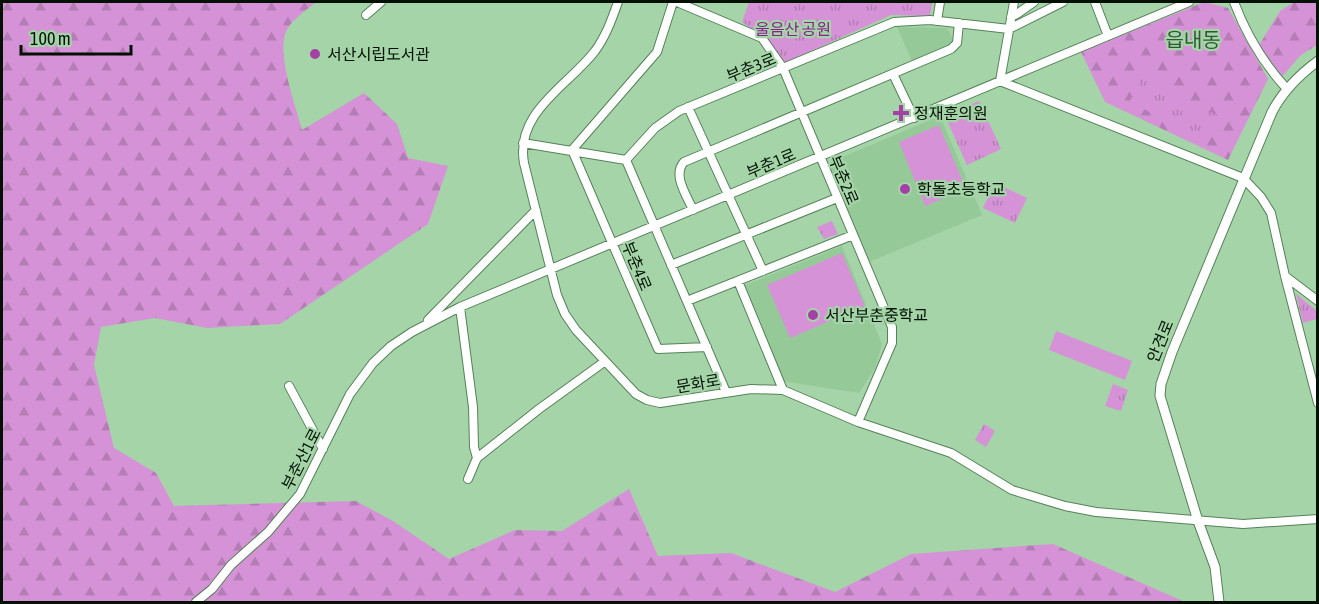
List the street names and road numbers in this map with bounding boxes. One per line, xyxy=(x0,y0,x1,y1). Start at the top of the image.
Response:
street label: 부춘3로 xyxy=(724,49,779,85)
street label: 부춘1로 xyxy=(744,145,799,181)
street label: 부춘2로 xyxy=(826,153,862,208)
street label: 부춘4로 xyxy=(619,239,655,294)
street label: 안견로 xyxy=(1143,317,1177,365)
street label: 문화로 xyxy=(675,370,722,396)
street label: 부춘산1로 xyxy=(278,425,324,493)

